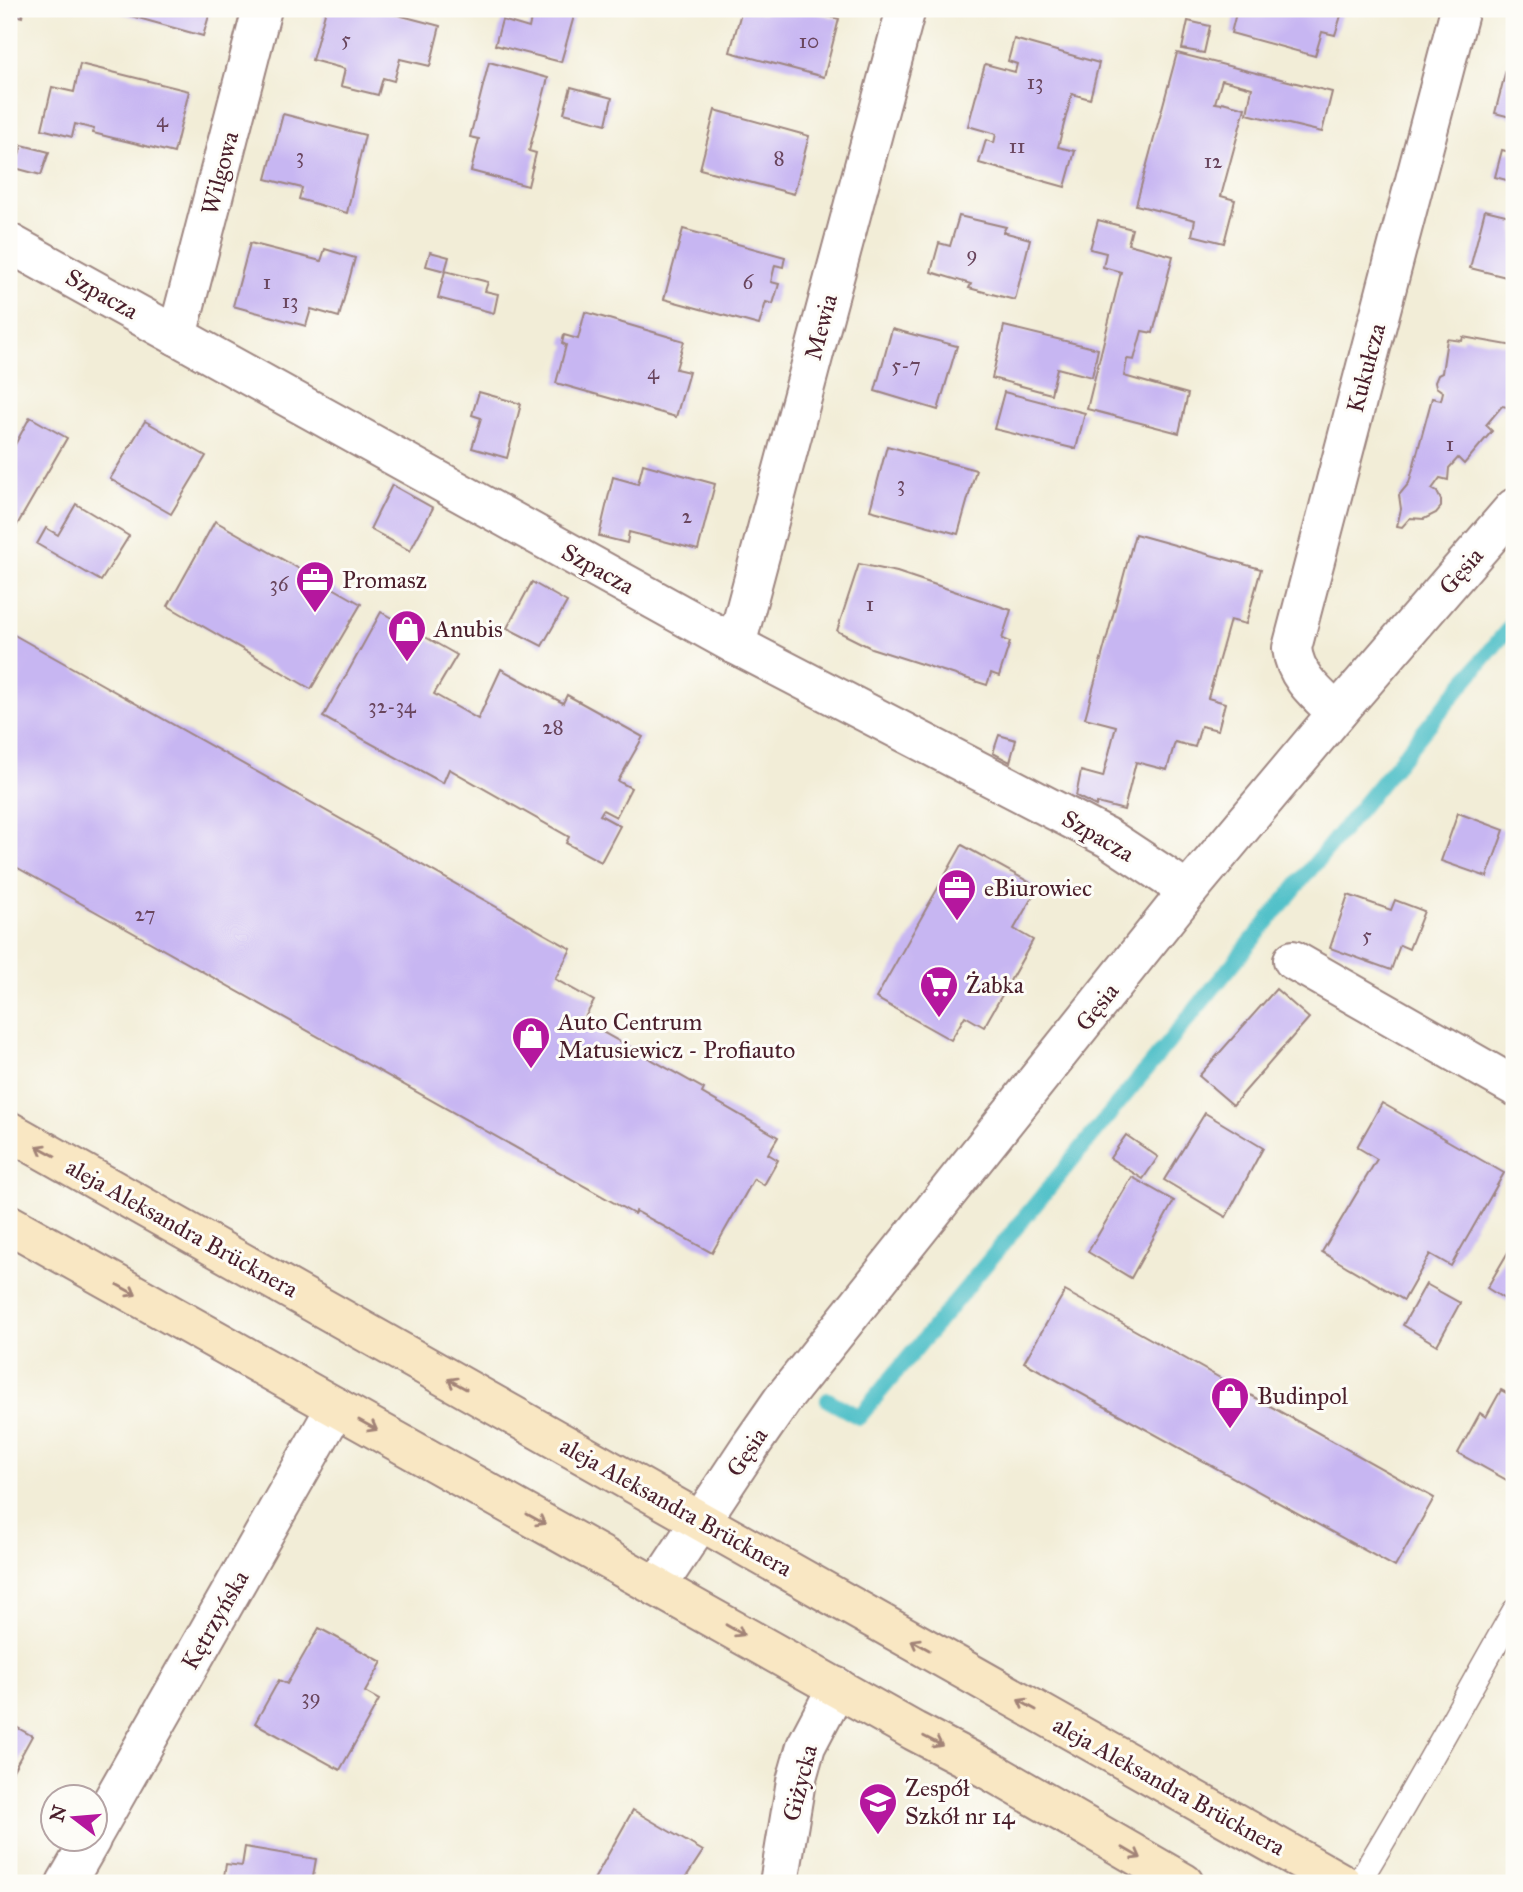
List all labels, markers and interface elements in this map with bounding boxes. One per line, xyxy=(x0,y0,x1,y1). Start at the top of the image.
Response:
house number: 5 xyxy=(341,26,351,52)
house number: 10 xyxy=(799,28,819,54)
house number: 13 xyxy=(1027,69,1043,95)
house number: 4 xyxy=(156,107,169,133)
street label: Wilgowa xyxy=(195,127,246,218)
house number: 11 xyxy=(1009,133,1025,159)
house number: 3 xyxy=(296,143,304,169)
house number: 8 xyxy=(773,145,785,171)
house number: 12 xyxy=(1204,148,1223,174)
house number: 9 xyxy=(966,241,978,267)
street label: Szpacza xyxy=(60,262,144,327)
house number: 1 xyxy=(263,269,271,295)
house number: 6 xyxy=(743,269,755,295)
house number: 13 xyxy=(282,288,298,314)
street label: Mewia xyxy=(798,290,844,363)
street label: Kukułcza xyxy=(1340,319,1393,416)
house number: 5-7 xyxy=(891,352,921,378)
house number: 4 xyxy=(647,359,660,385)
house number: 1 xyxy=(1446,431,1454,457)
house number: 3 xyxy=(897,471,905,497)
house number: 2 xyxy=(682,503,693,529)
street label: Szpacza xyxy=(556,537,640,602)
street label: Gęsia xyxy=(1432,540,1490,601)
office icon: Promasz xyxy=(294,559,336,614)
place label: Promasz xyxy=(342,565,427,595)
house number: 36 xyxy=(269,571,290,597)
house number: 1 xyxy=(866,591,874,617)
shop icon: Anubis xyxy=(386,608,428,663)
place label: Anubis xyxy=(433,614,503,644)
house number: 32-34 xyxy=(368,693,417,719)
house number: 28 xyxy=(542,714,564,740)
street label: Szpacza xyxy=(1057,803,1140,869)
office icon: eBiurowiec xyxy=(936,867,978,922)
place label: eBiurowiec xyxy=(984,873,1092,903)
house number: 27 xyxy=(135,901,156,927)
house number: 5 xyxy=(1362,922,1372,948)
supermarket icon: Żabka xyxy=(918,964,960,1019)
place label: Żabka xyxy=(966,970,1025,1000)
street label: Gęsia xyxy=(1069,976,1126,1037)
place label: Auto Centrum Matusiewicz - Profiauto xyxy=(557,1007,795,1065)
shop icon: Auto Centrum Matusiewicz - Profiauto xyxy=(510,1015,552,1070)
one-way arrow xyxy=(36,1144,56,1158)
street label: aleja Aleksandra Brücknera xyxy=(61,1152,304,1305)
one-way arrow xyxy=(117,1283,137,1297)
shop icon: Budinpol xyxy=(1209,1375,1251,1430)
one-way arrow xyxy=(447,1377,468,1390)
place label: Budinpol xyxy=(1257,1381,1348,1411)
one-way arrow xyxy=(358,1419,378,1433)
street label: Gęsia xyxy=(720,1421,775,1482)
street label: aleja Aleksandra Brücknera xyxy=(555,1431,798,1584)
one-way arrow xyxy=(525,1513,546,1526)
street label: Kętrzyńska xyxy=(175,1564,256,1675)
one-way arrow xyxy=(724,1624,745,1637)
one-way arrow xyxy=(910,1638,931,1651)
house number: 39 xyxy=(301,1684,321,1710)
one-way arrow xyxy=(1017,1698,1038,1711)
street label: aleja Aleksandra Brücknera xyxy=(1048,1710,1291,1863)
one-way arrow xyxy=(923,1734,943,1748)
street label: Giżycka xyxy=(776,1741,824,1824)
place label: Zespół Szkół nr 14 xyxy=(905,1773,1015,1831)
school or university icon: Zespół Szkół nr 14 xyxy=(857,1781,899,1836)
north arrow xyxy=(38,1784,108,1854)
text: N xyxy=(45,1803,71,1824)
one-way arrow xyxy=(1121,1846,1141,1860)

